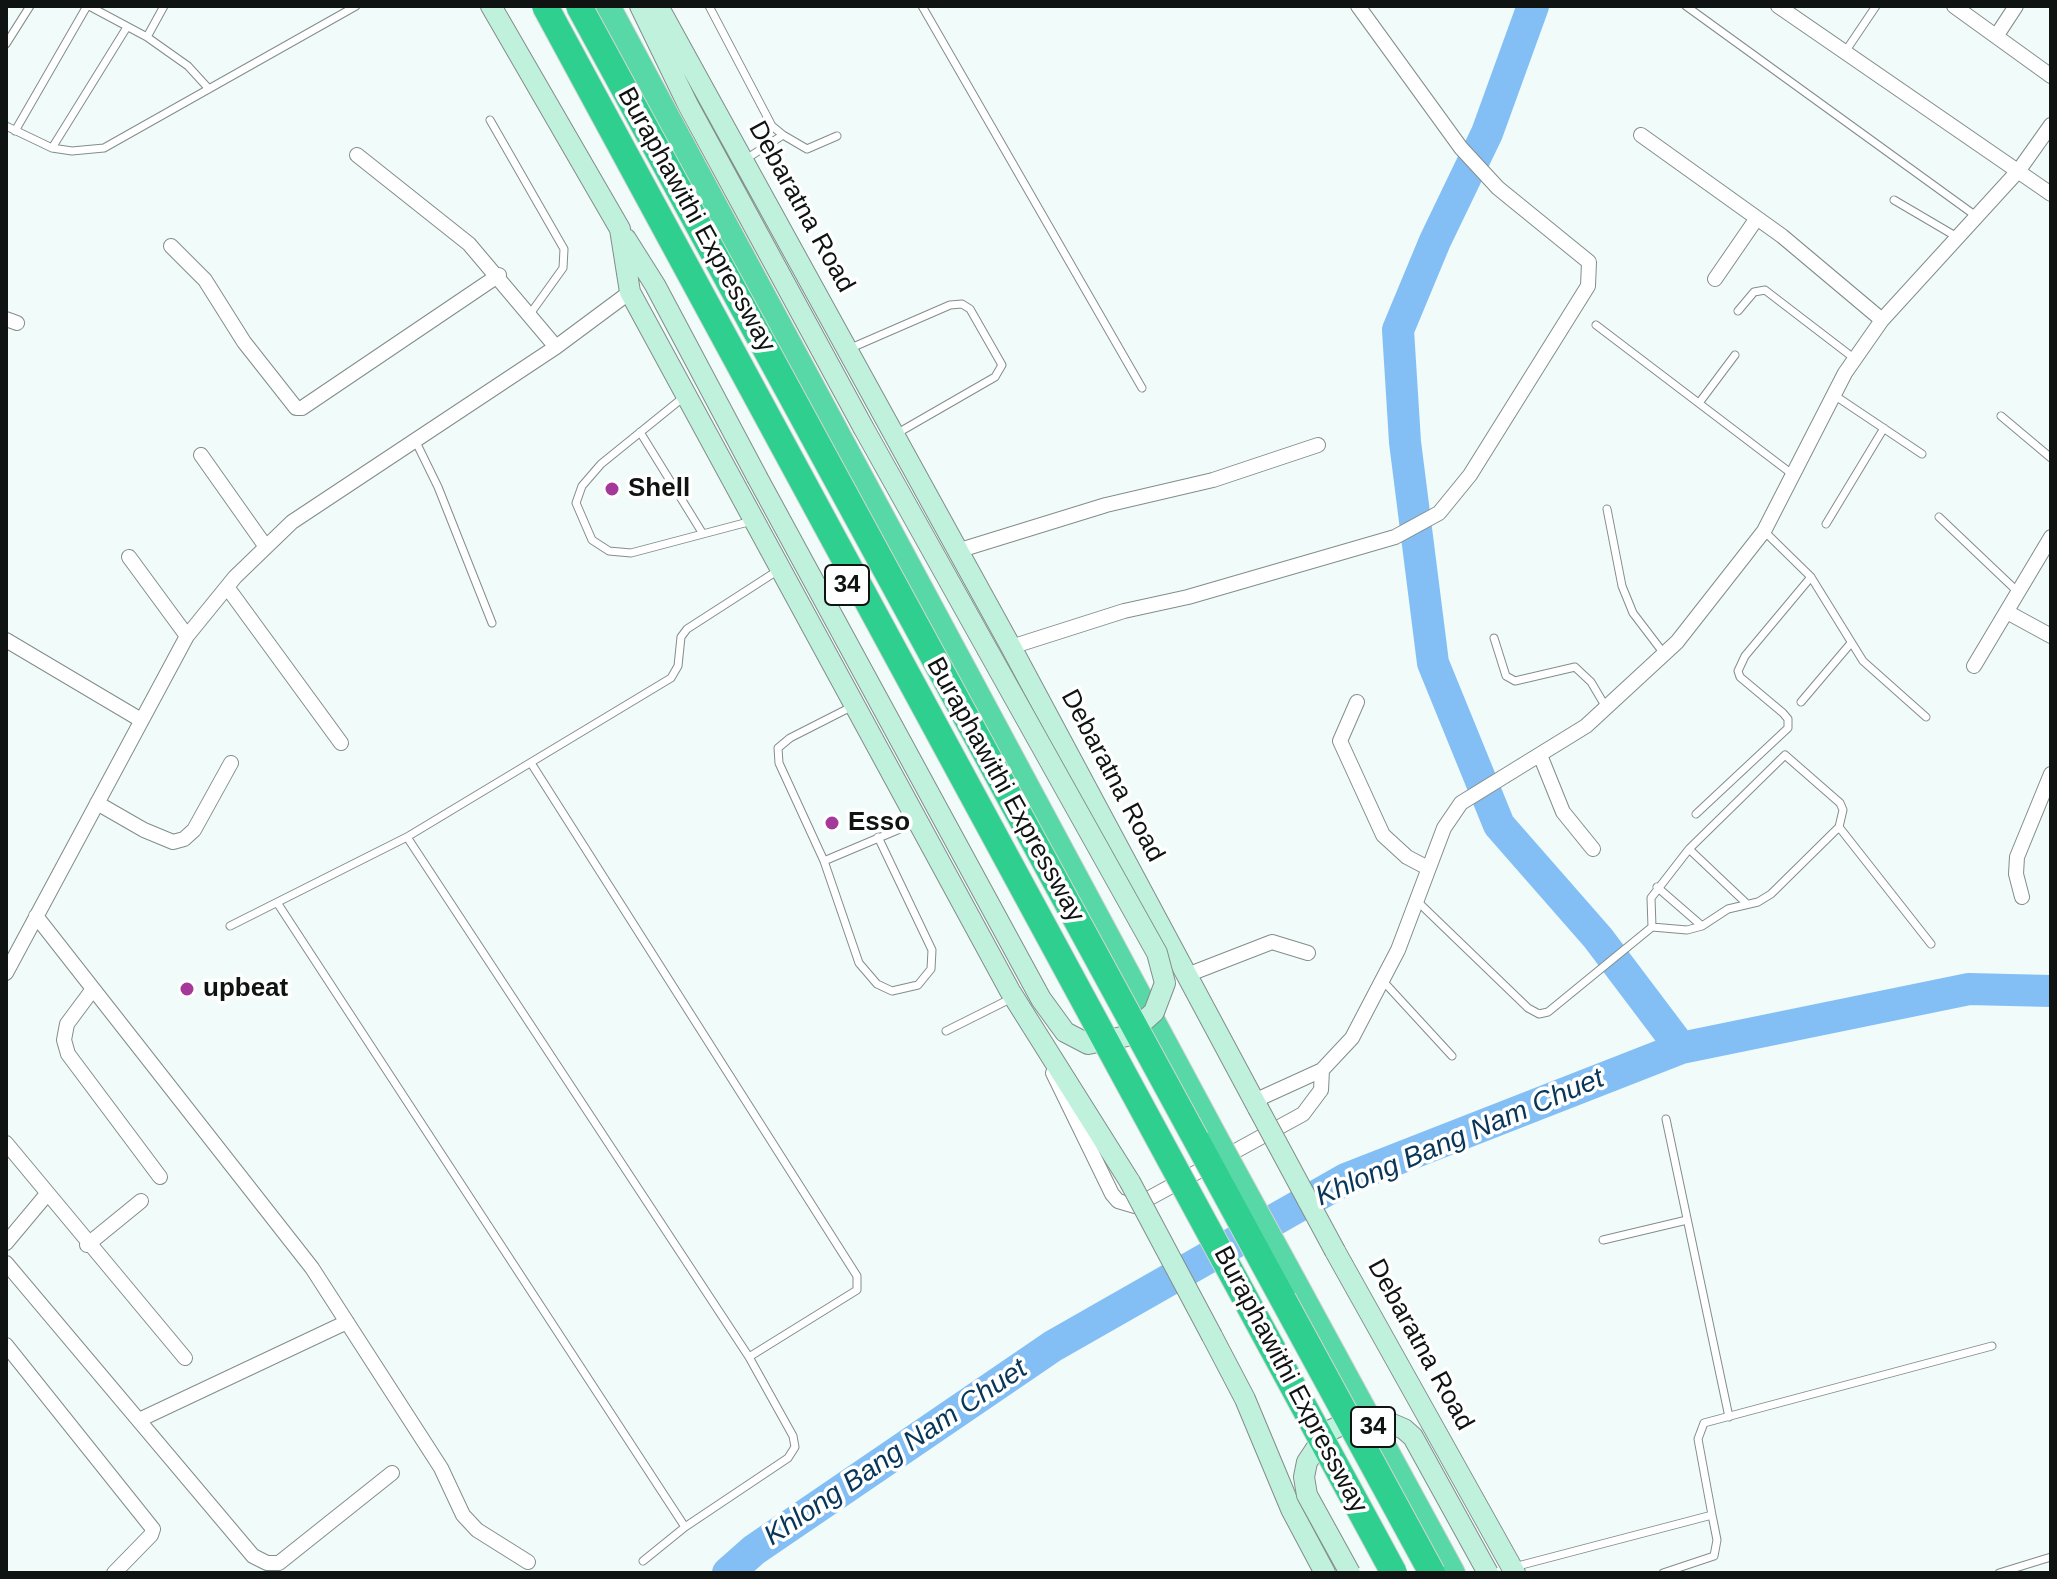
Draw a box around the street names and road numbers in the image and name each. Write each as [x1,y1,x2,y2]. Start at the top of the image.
street label: Buraphawithi Expressway [610,82,782,358]
street label: Debaratna Road [741,116,861,298]
road number: 34 [825,565,869,605]
street label: Buraphawithi Expressway [919,652,1091,928]
street label: Debaratna Road [1053,684,1171,868]
street label: Buraphawithi Expressway [1206,1241,1374,1519]
street label: Debaratna Road [1360,1254,1480,1436]
road number: 34 [1351,1407,1395,1447]

